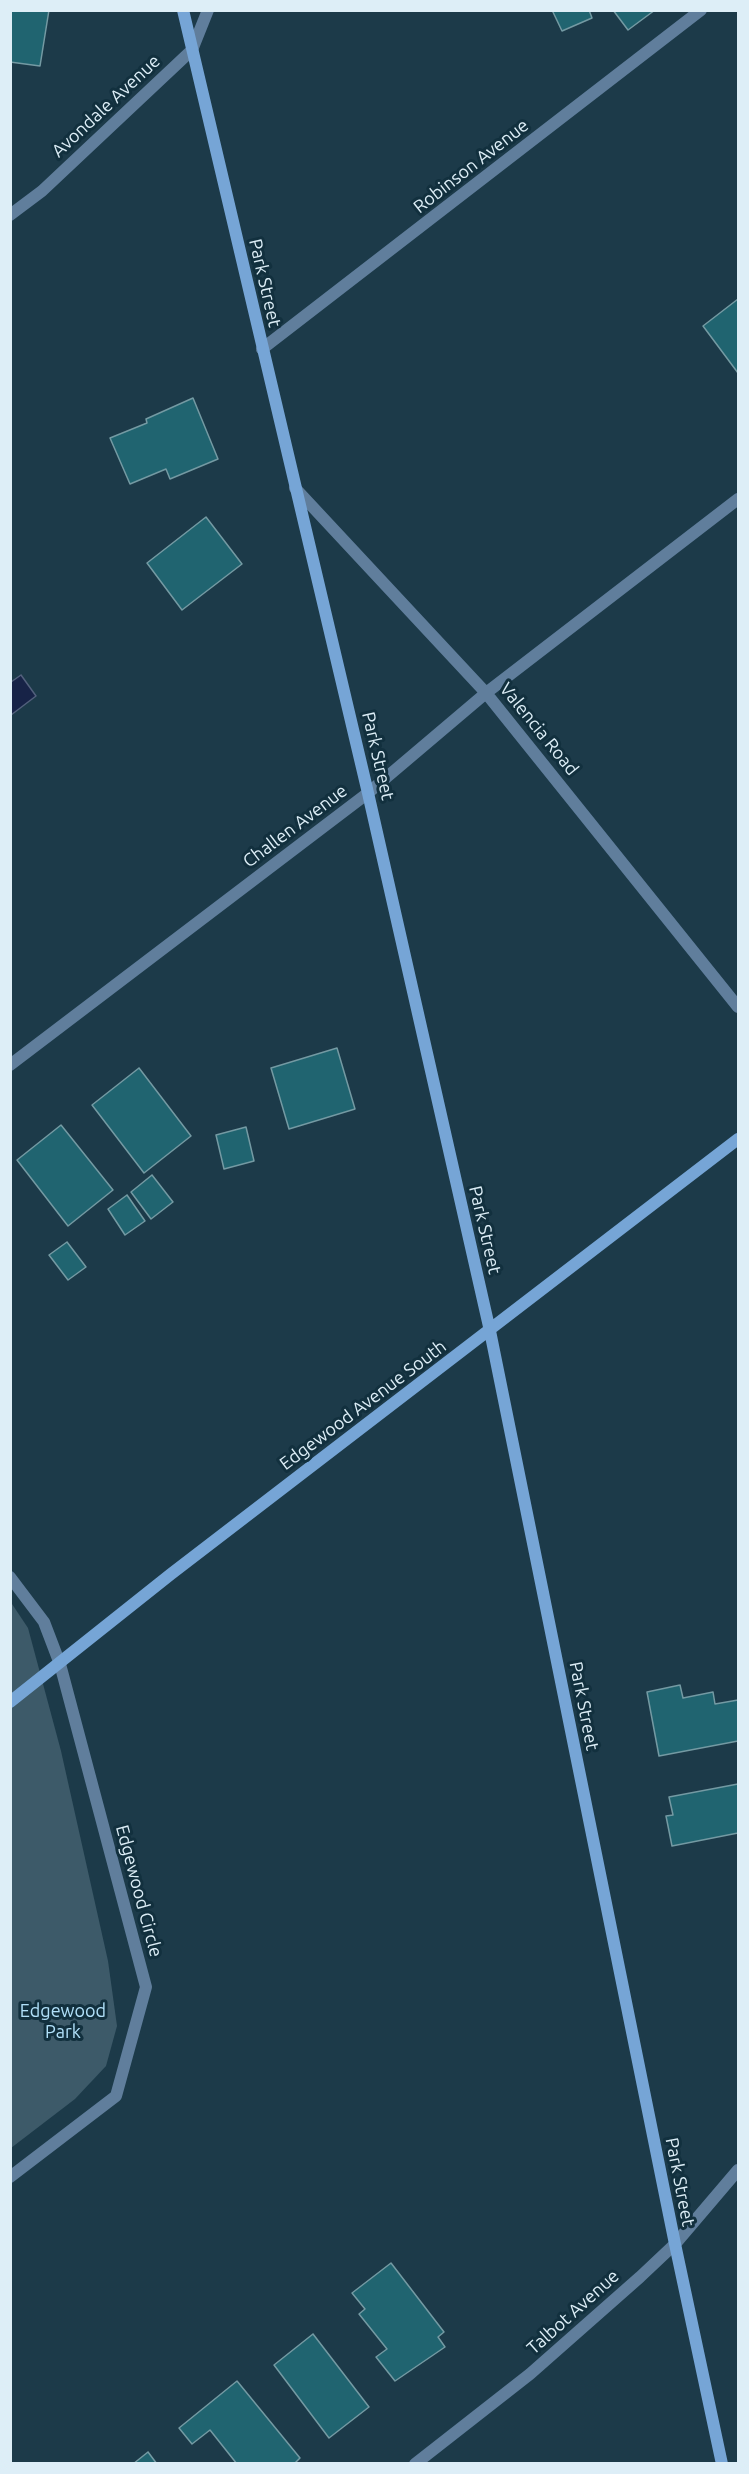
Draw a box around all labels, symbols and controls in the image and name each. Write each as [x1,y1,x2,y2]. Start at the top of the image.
street label: Avondale Avenue [47,50,165,162]
street label: Robinson Avenue [409,114,533,218]
street label: Park Street [244,237,286,329]
street label: Valencia Road [495,678,583,780]
street label: Park Street [357,710,399,802]
street label: Challen Avenue [239,780,351,872]
street label: Park Street [464,1184,506,1276]
street label: Edgewood Avenue South [276,1335,450,1475]
street label: Park Street [565,1660,603,1752]
street label: Edgewood Circle [111,1823,167,1959]
park label: Edgewood Park [20,2000,106,2042]
street label: Park Street [661,2136,699,2228]
street label: Talbot Avenue [523,2265,623,2359]

